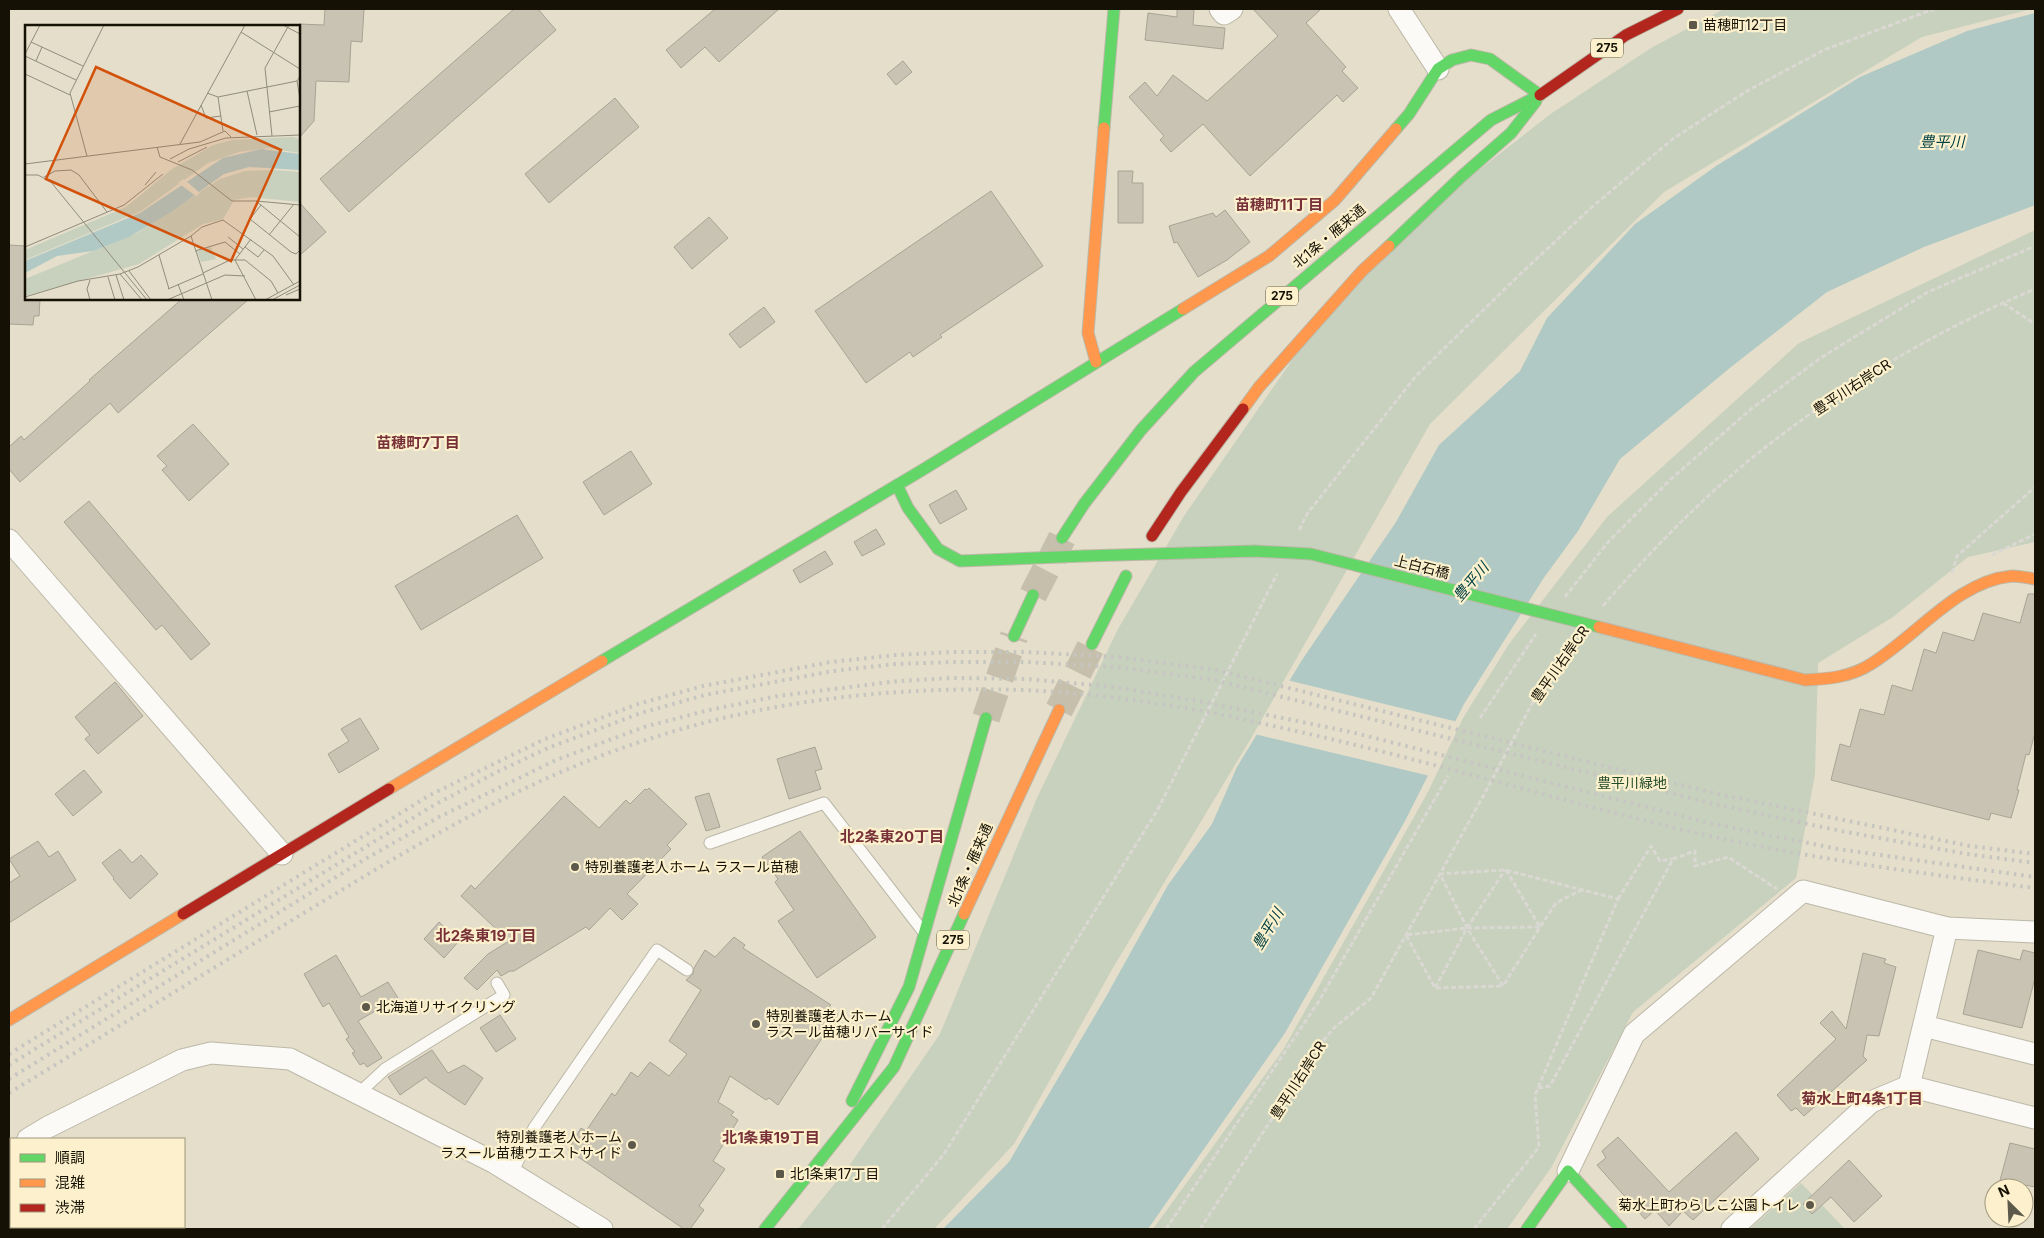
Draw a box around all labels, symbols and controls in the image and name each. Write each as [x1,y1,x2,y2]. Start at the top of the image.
place label: 苗穂町12丁目 [1703,16,1787,33]
marker: 苗穂町12丁目 [1687,19,1699,31]
inset map [25,25,300,300]
road number: 275 [1591,38,1623,58]
water label: 豊平川 [1919,132,1966,151]
district label: 苗穂町11丁目 [1235,195,1323,214]
street label: 北1条・雁来通 [1289,200,1369,271]
road number: 275 [1266,286,1298,306]
street label: 豊平川右岸CR [1810,355,1894,418]
district label: 苗穂町7丁目 [376,433,460,452]
street label: 上白石橋 [1393,551,1451,582]
water label: 豊平川 [1449,557,1494,605]
street label: 豊平川右岸CR [1527,622,1592,705]
park label: 豊平川緑地 [1597,774,1667,791]
street label: 北1条・雁来通 [944,820,996,909]
district label: 北2条東20丁目 [840,827,944,846]
place label: 特別養護老人ホーム ラスール苗穂 [585,858,798,875]
marker: 特別養護老人ホーム ラスール苗穂 [569,861,581,873]
water label: 豊平川 [1248,903,1288,953]
district label: 北2条東19丁目 [436,926,536,945]
road number: 275 [937,930,969,950]
place label: 北海道リサイクリング [376,998,516,1015]
marker: 北海道リサイクリング [360,1001,372,1013]
place label: 特別養護老人ホーム ラスール苗穂リバーサイド [766,1007,933,1040]
marker: 特別養護老人ホーム ラスール苗穂リバーサイド [750,1018,762,1030]
street label: 豊平川右岸CR [1266,1038,1329,1122]
district label: 菊水上町4条1丁目 [1801,1089,1923,1108]
place label: 特別養護老人ホーム ラスール苗穂ウエストサイド [440,1128,622,1161]
district label: 北1条東19丁目 [722,1128,820,1147]
legend [10,1138,185,1228]
marker: 特別養護老人ホーム ラスール苗穂ウエストサイド [626,1139,638,1151]
text: 順調 [55,1148,85,1167]
place label: 北1条東17丁目 [790,1165,879,1182]
marker: 北1条東17丁目 [774,1168,786,1180]
text: 混雑 [55,1173,85,1192]
north arrow [1984,1178,2034,1228]
text: N [1995,1181,2012,1201]
place label: 菊水上町わらしこ公園トイレ [1618,1196,1800,1213]
text: 渋滞 [55,1198,85,1217]
marker: 菊水上町わらしこ公園トイレ [1804,1199,1816,1211]

